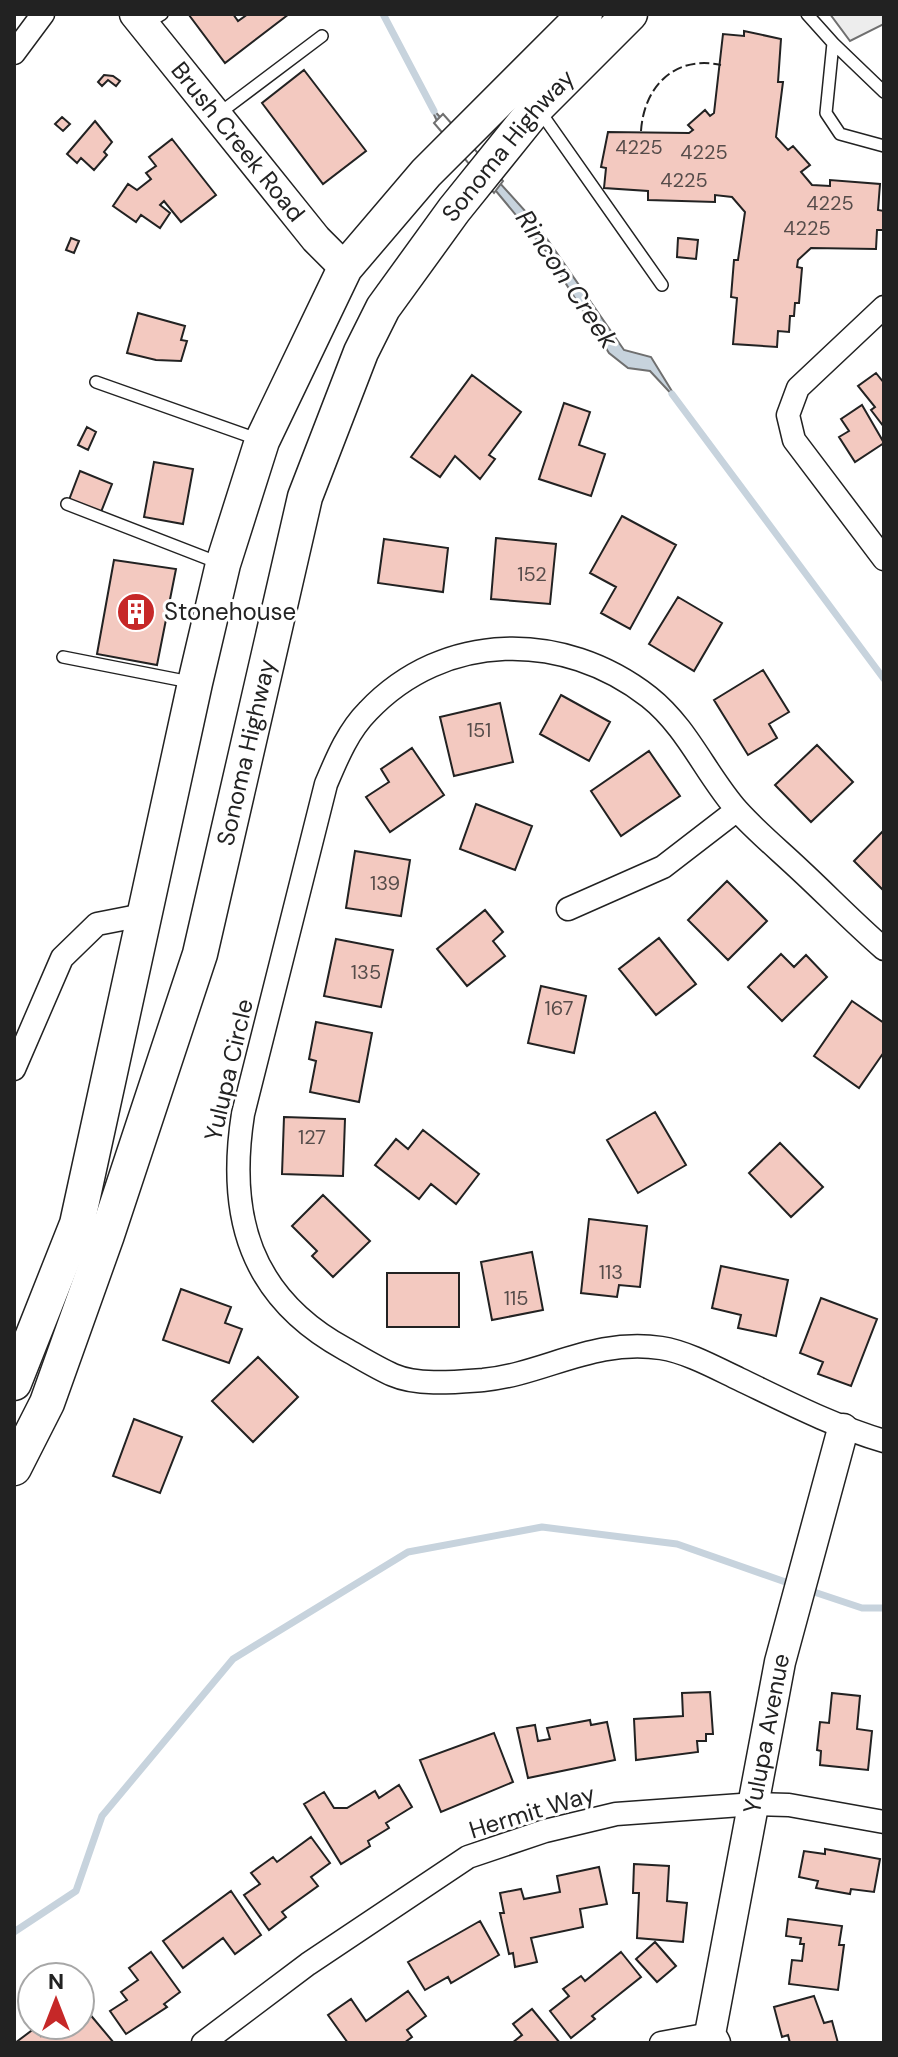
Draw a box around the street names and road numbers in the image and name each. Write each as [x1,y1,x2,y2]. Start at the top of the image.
street label: Brush Creek Road [164,55,312,228]
street label: Sonoma Highway [435,62,581,228]
street label: Sonoma Highway [209,656,282,849]
street label: Yulupa Circle [197,996,260,1144]
street label: Yulupa Avenue [736,1650,797,1816]
street label: Hermit Way [465,1778,598,1845]

